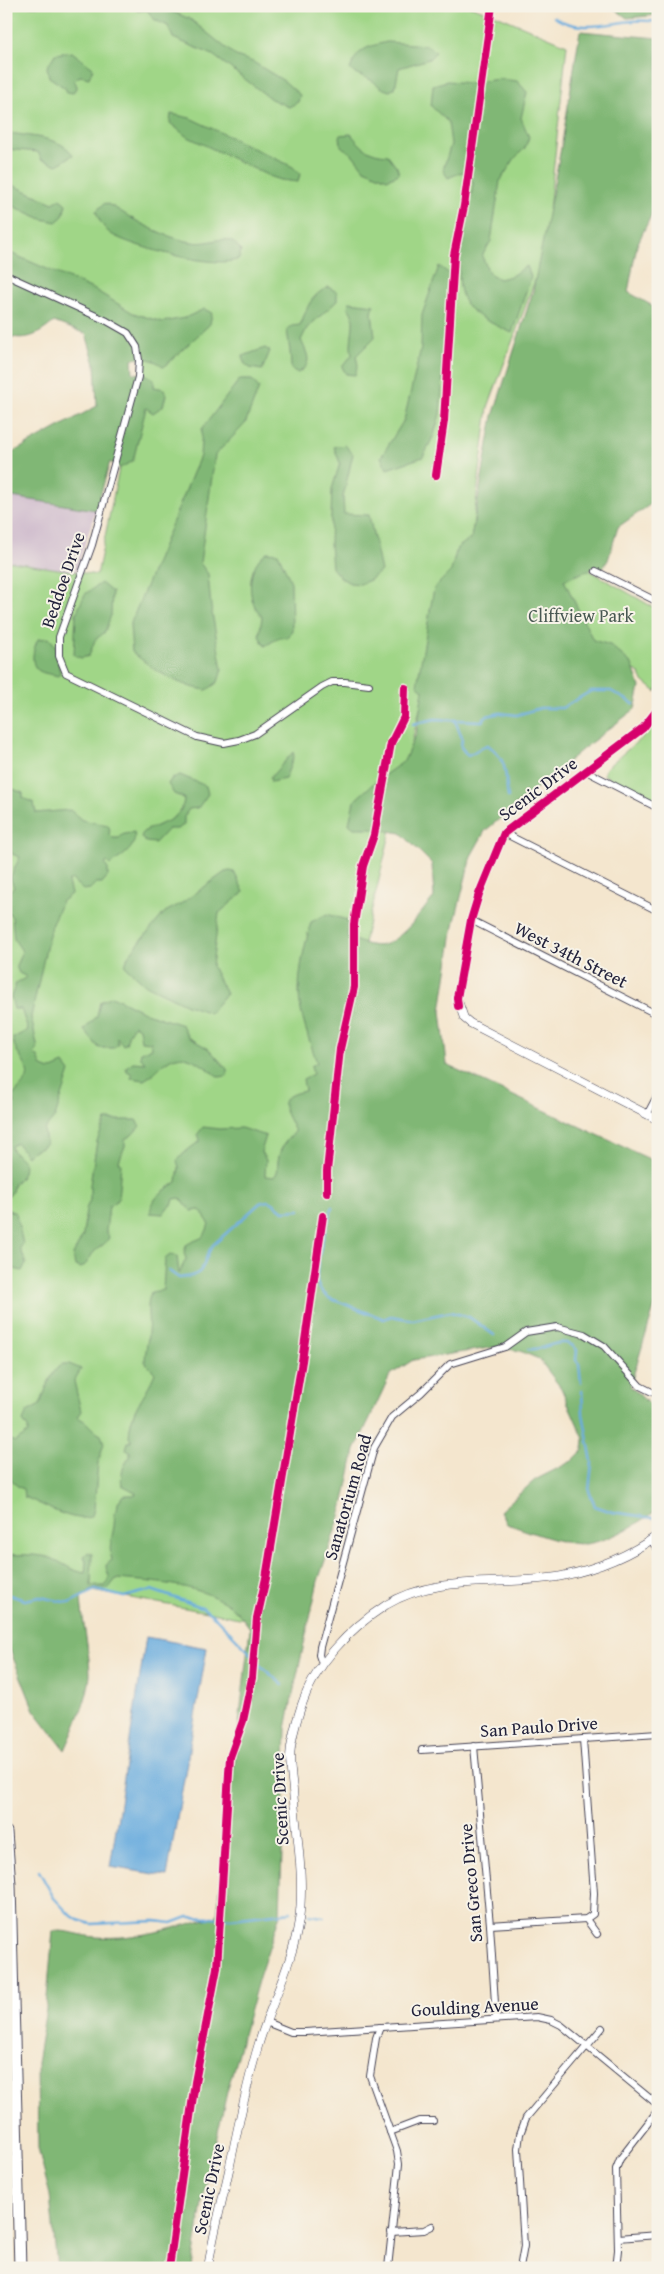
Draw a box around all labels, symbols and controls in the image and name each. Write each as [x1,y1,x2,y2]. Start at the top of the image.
street label: Beddoe Drive [34,528,92,631]
park label: Cliffview Park [528,602,635,629]
street label: Scenic Drive [493,750,583,827]
street label: West 34th Street [510,914,633,995]
street label: Sanatorium Road [317,1430,379,1563]
street label: San Paulo Drive [479,1709,599,1744]
street label: Scenic Drive [264,1752,295,1846]
street label: San Greco Drive [452,1823,489,1944]
street label: Goulding Avenue [411,1990,539,2023]
street label: Scenic Drive [186,2141,231,2237]

